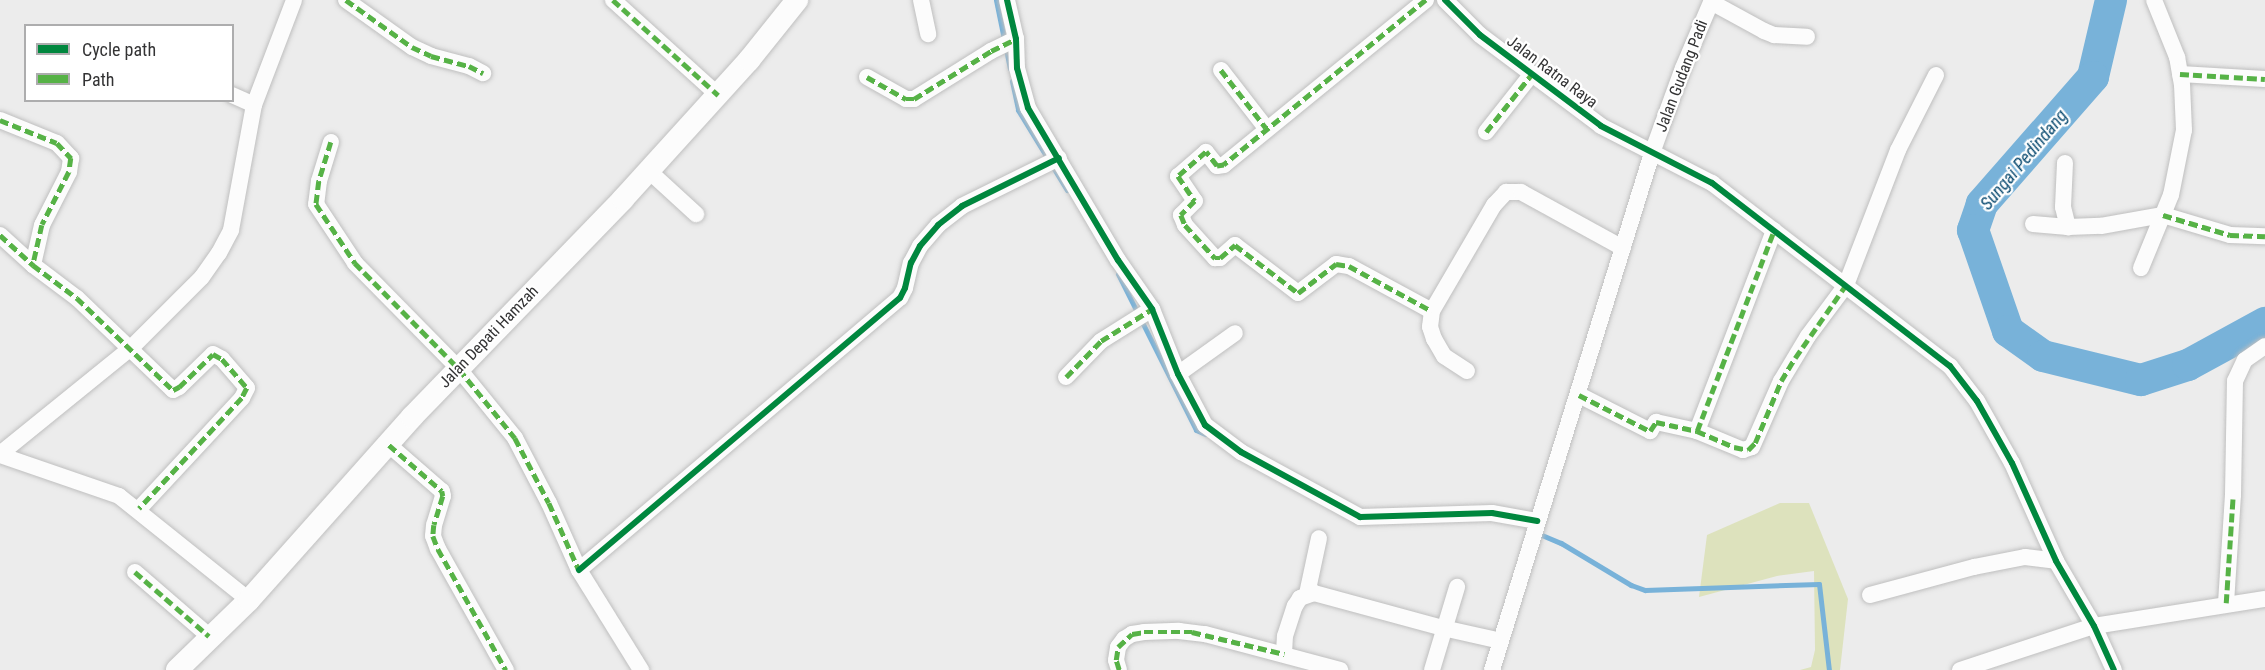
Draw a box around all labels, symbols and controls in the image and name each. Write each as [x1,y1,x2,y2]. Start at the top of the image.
street label: Jalan Gudang Padi [1652,17,1712,135]
legend [24,24,234,102]
street label: Jalan Ratna Raya [1503,32,1601,112]
text: Cycle path [82,39,156,60]
text: Path [82,69,115,90]
water label: Sungai Pedindang [1976,106,2072,214]
street label: Jalan Depati Hamzah [435,282,543,392]

